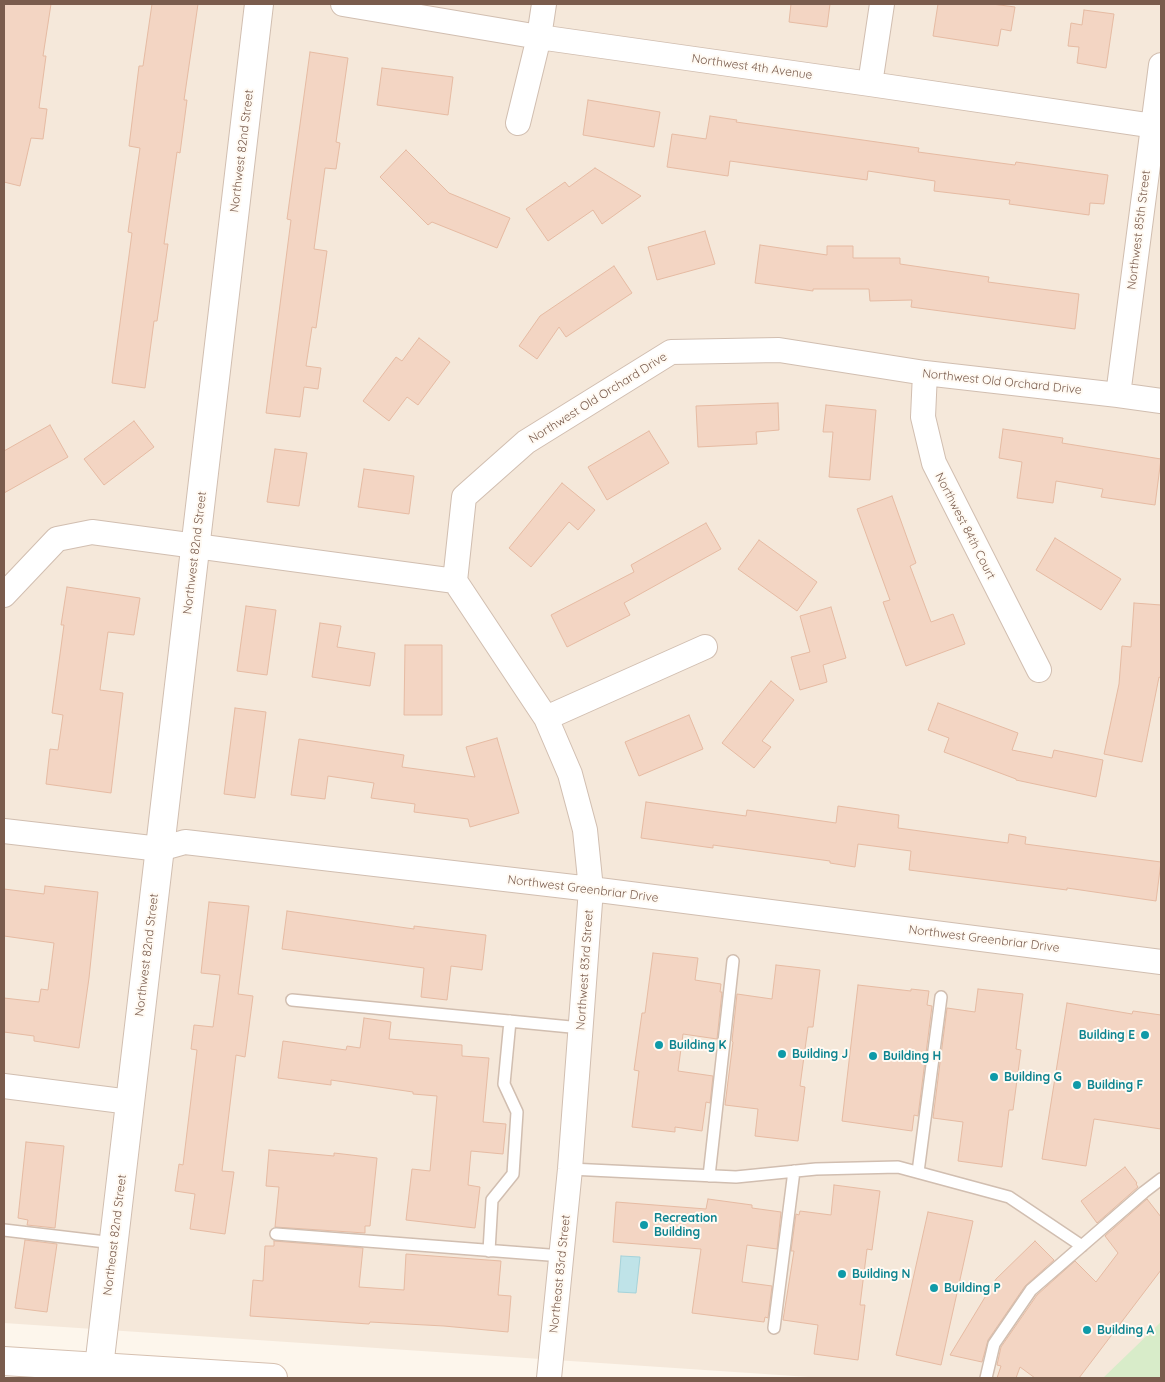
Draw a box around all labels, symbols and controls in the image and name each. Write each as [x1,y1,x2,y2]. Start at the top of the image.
street label: Northwest 4th Avenue [691,51,813,83]
street label: Northwest 82nd Street [227,89,257,213]
street label: Northwest 85th Street [1125,169,1153,291]
street label: Northwest Old Orchard Drive [526,349,670,447]
street label: Northwest Old Orchard Drive [922,366,1082,398]
street label: Northwest 84th Court [932,470,998,582]
street label: Northwest 82nd Street [180,491,210,615]
street label: Northwest Greenbriar Drive [507,873,659,905]
street label: Northwest 82nd Street [132,893,162,1017]
street label: Northwest 83rd Street [574,909,596,1031]
street label: Northwest Greenbriar Drive [908,923,1060,955]
place label: Building E [1079,1028,1135,1042]
marker: Building E [1139,1029,1151,1041]
place label: Building K [669,1038,726,1052]
marker: Building K [653,1039,665,1051]
place label: Building J [792,1047,848,1061]
marker: Building J [776,1048,788,1060]
place label: Building H [883,1049,941,1063]
marker: Building H [867,1050,879,1062]
place label: Building G [1004,1070,1062,1084]
marker: Building G [988,1071,1000,1083]
place label: Building F [1087,1078,1143,1092]
marker: Building F [1071,1079,1083,1091]
street label: Northeast 82nd Street [100,1174,130,1296]
place label: Recreation Building [654,1211,717,1239]
street label: Northeast 83rd Street [547,1214,573,1334]
marker: Recreation Building [638,1219,650,1231]
place label: Building N [852,1267,910,1281]
marker: Building N [836,1268,848,1280]
place label: Building P [944,1281,1001,1295]
marker: Building P [928,1282,940,1294]
place label: Building A [1097,1323,1154,1337]
marker: Building A [1081,1324,1093,1336]

